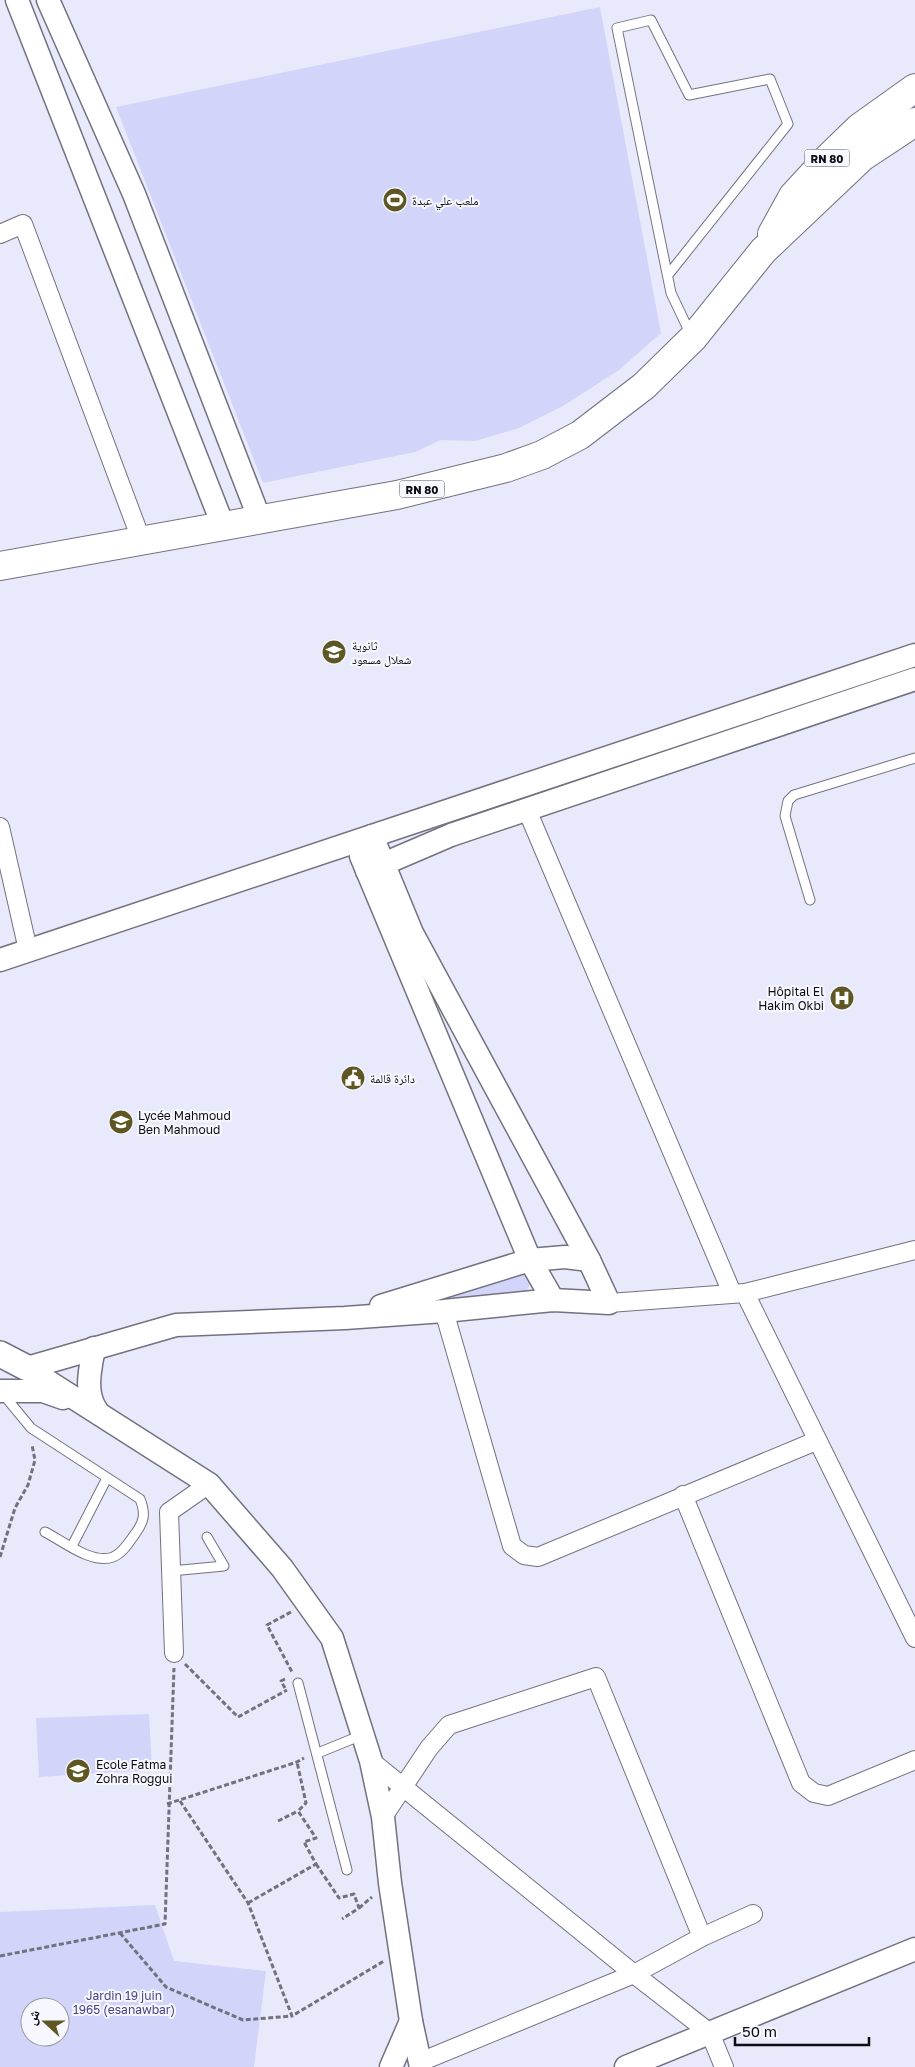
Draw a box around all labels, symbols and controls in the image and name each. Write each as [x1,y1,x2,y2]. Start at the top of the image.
road number: RN 80 [804,150,850,167]
sports icon: ملعب علي عبدة [382,187,408,213]
place label: ملعب علي عبدة [412,193,479,211]
road number: RN 80 [400,480,444,498]
place label: ثانوية شعلال مسعود [352,638,411,667]
school or university icon: ثانوية شعلال مسعود [321,639,347,665]
place label: Hôpital El Hakim Okbi [758,984,824,1013]
hospital icon: Hôpital El Hakim Okbi [829,985,855,1011]
public building icon: دائرة قالمة [340,1065,366,1091]
place label: دائرة قالمة [370,1071,415,1086]
place label: Lycée Mahmoud Ben Mahmoud [138,1108,231,1137]
school or university icon: Lycée Mahmoud Ben Mahmoud [108,1109,134,1135]
place label: Ecole Fatma Zohra Roggui [96,1757,172,1786]
school or university icon: Ecole Fatma Zohra Roggui [65,1758,91,1784]
park label: Jardin 19 juin 1965 (esanawbar) [73,1988,175,2017]
north arrow [20,1997,70,2047]
text: ش [22,2007,44,2028]
scale bar [735,2014,869,2046]
text: 50 m [742,2022,777,2040]

